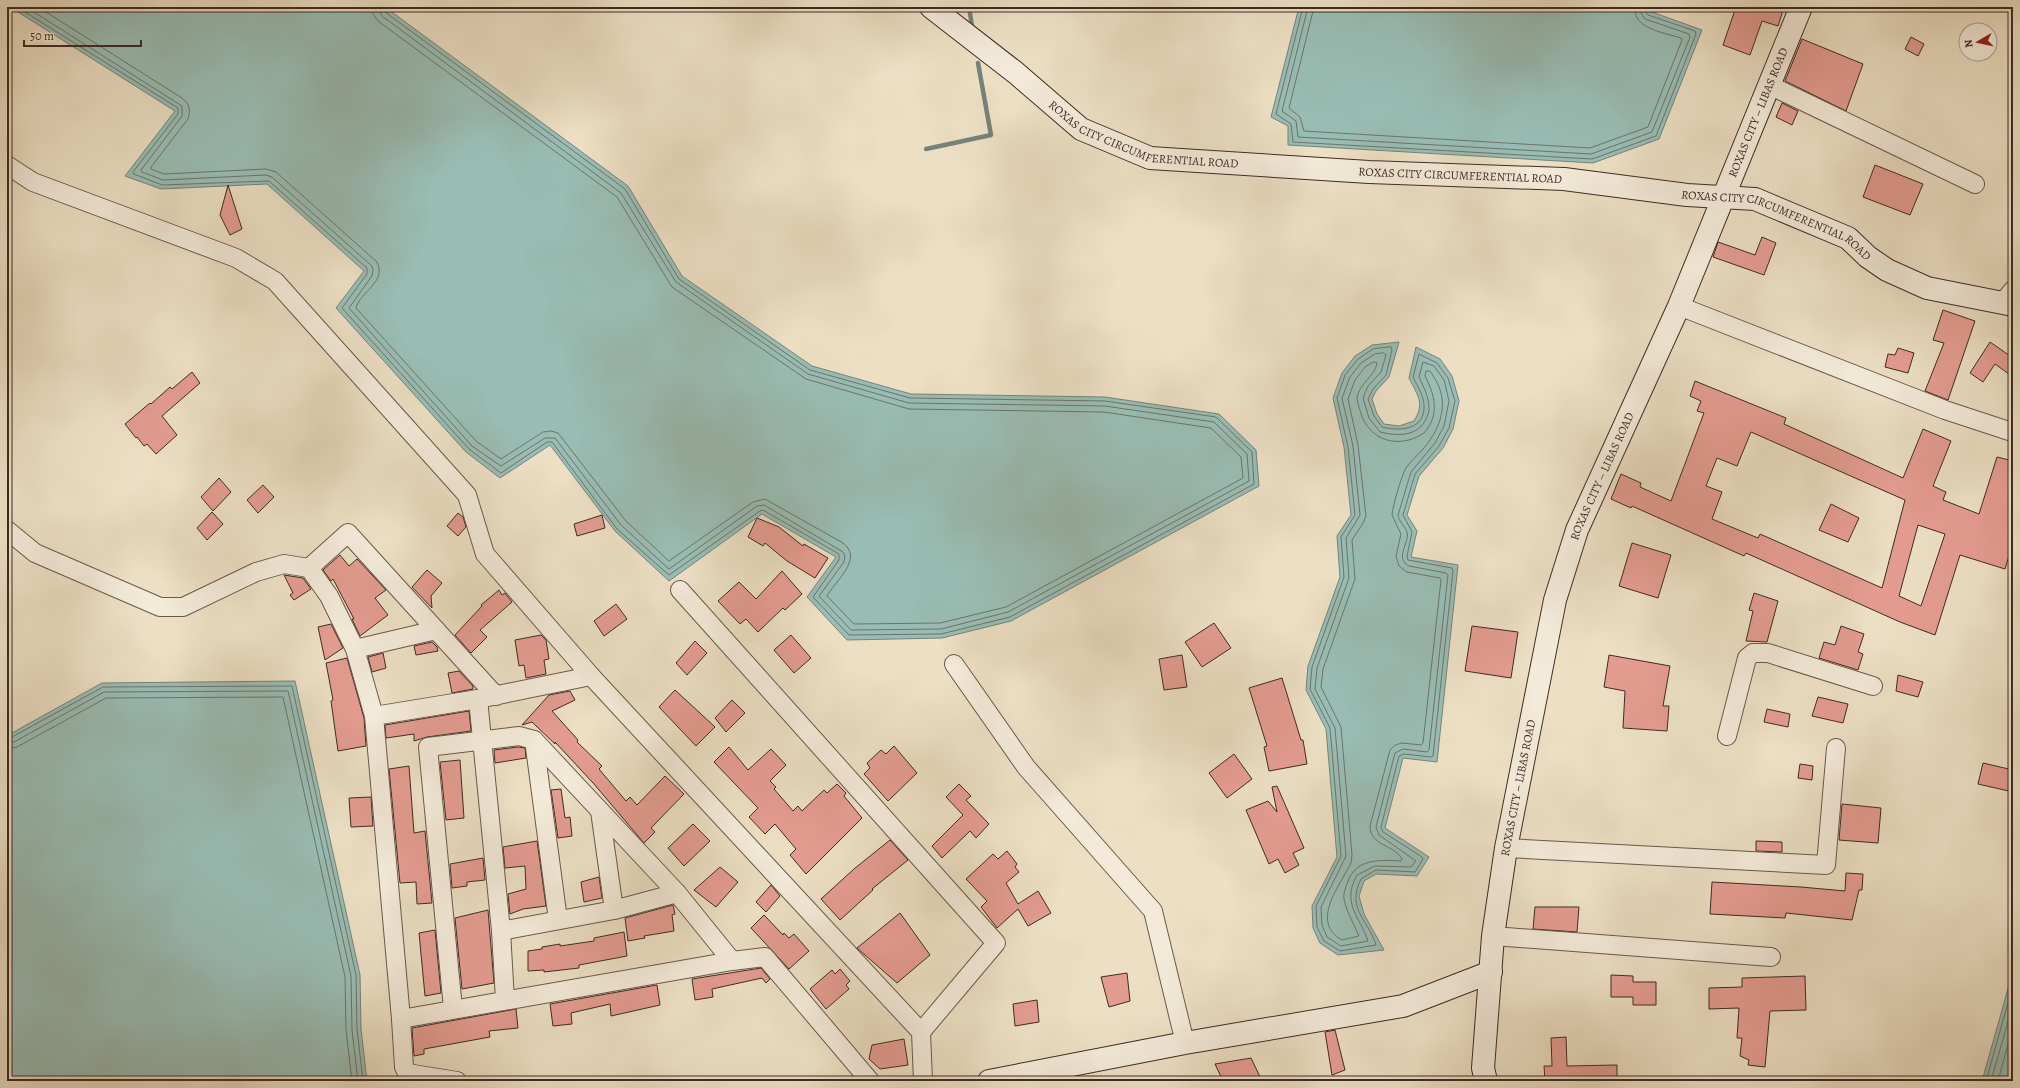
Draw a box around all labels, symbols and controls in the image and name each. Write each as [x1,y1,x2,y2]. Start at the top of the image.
scale bar [24,22,141,48]
north arrow [1958,22,1998,62]
text: 50 m [30,28,54,44]
text: N [1961,38,1977,49]
street label: ROXAS CITY – LIBAS ROAD [1724,45,1792,180]
street label: ROXAS CITY CIRCUMFERENTIAL ROAD [1045,97,1239,172]
street label: ROXAS CITY CIRCUMFERENTIAL ROAD [1358,163,1562,187]
street label: ROXAS CITY CIRCUMFERENTIAL ROAD [1680,186,1875,264]
street label: ROXAS CITY – LIBAS ROAD [1566,410,1638,542]
street label: ROXAS CITY – LIBAS ROAD [1497,718,1539,857]

